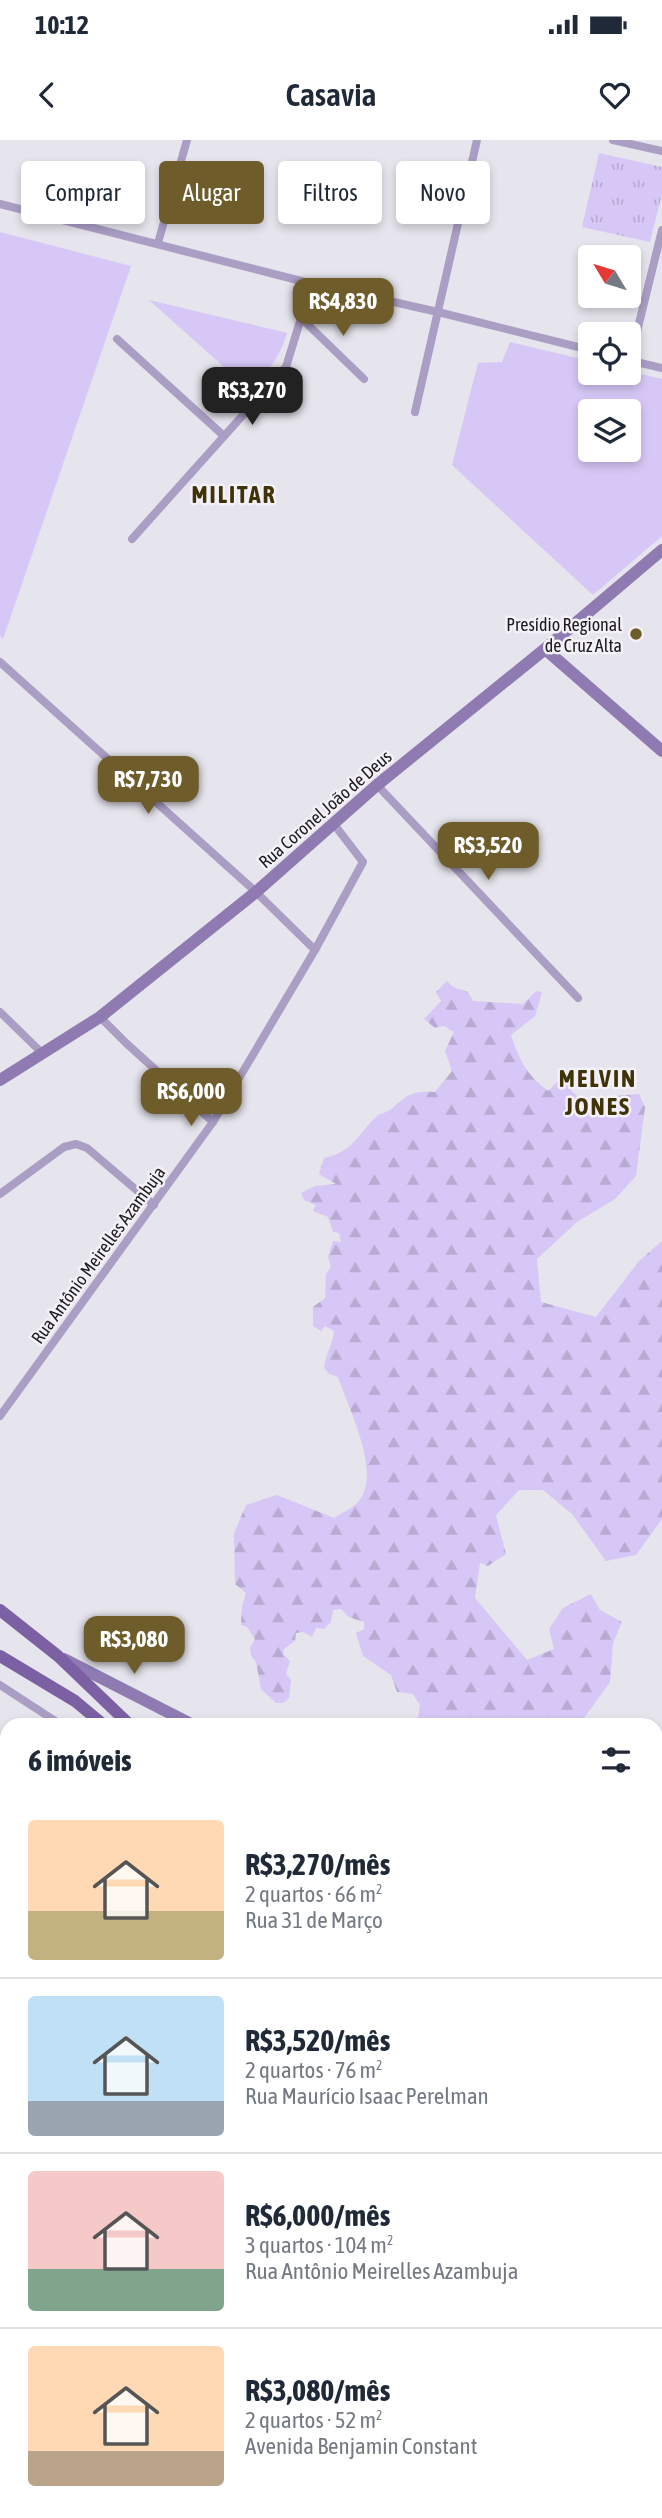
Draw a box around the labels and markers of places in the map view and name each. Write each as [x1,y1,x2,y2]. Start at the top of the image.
pin: R$4,830 [278,278,408,338]
pin: R$3,270 [187,368,317,427]
place label: Presídio Regional de Cruz Alta [506,614,622,656]
marker: Presídio Regional de Cruz Alta [628,626,644,642]
pin: R$7,730 [83,756,213,816]
pin: R$3,520 [423,822,553,882]
pin: R$6,000 [126,1068,256,1128]
pin: R$3,080 [69,1616,199,1676]

